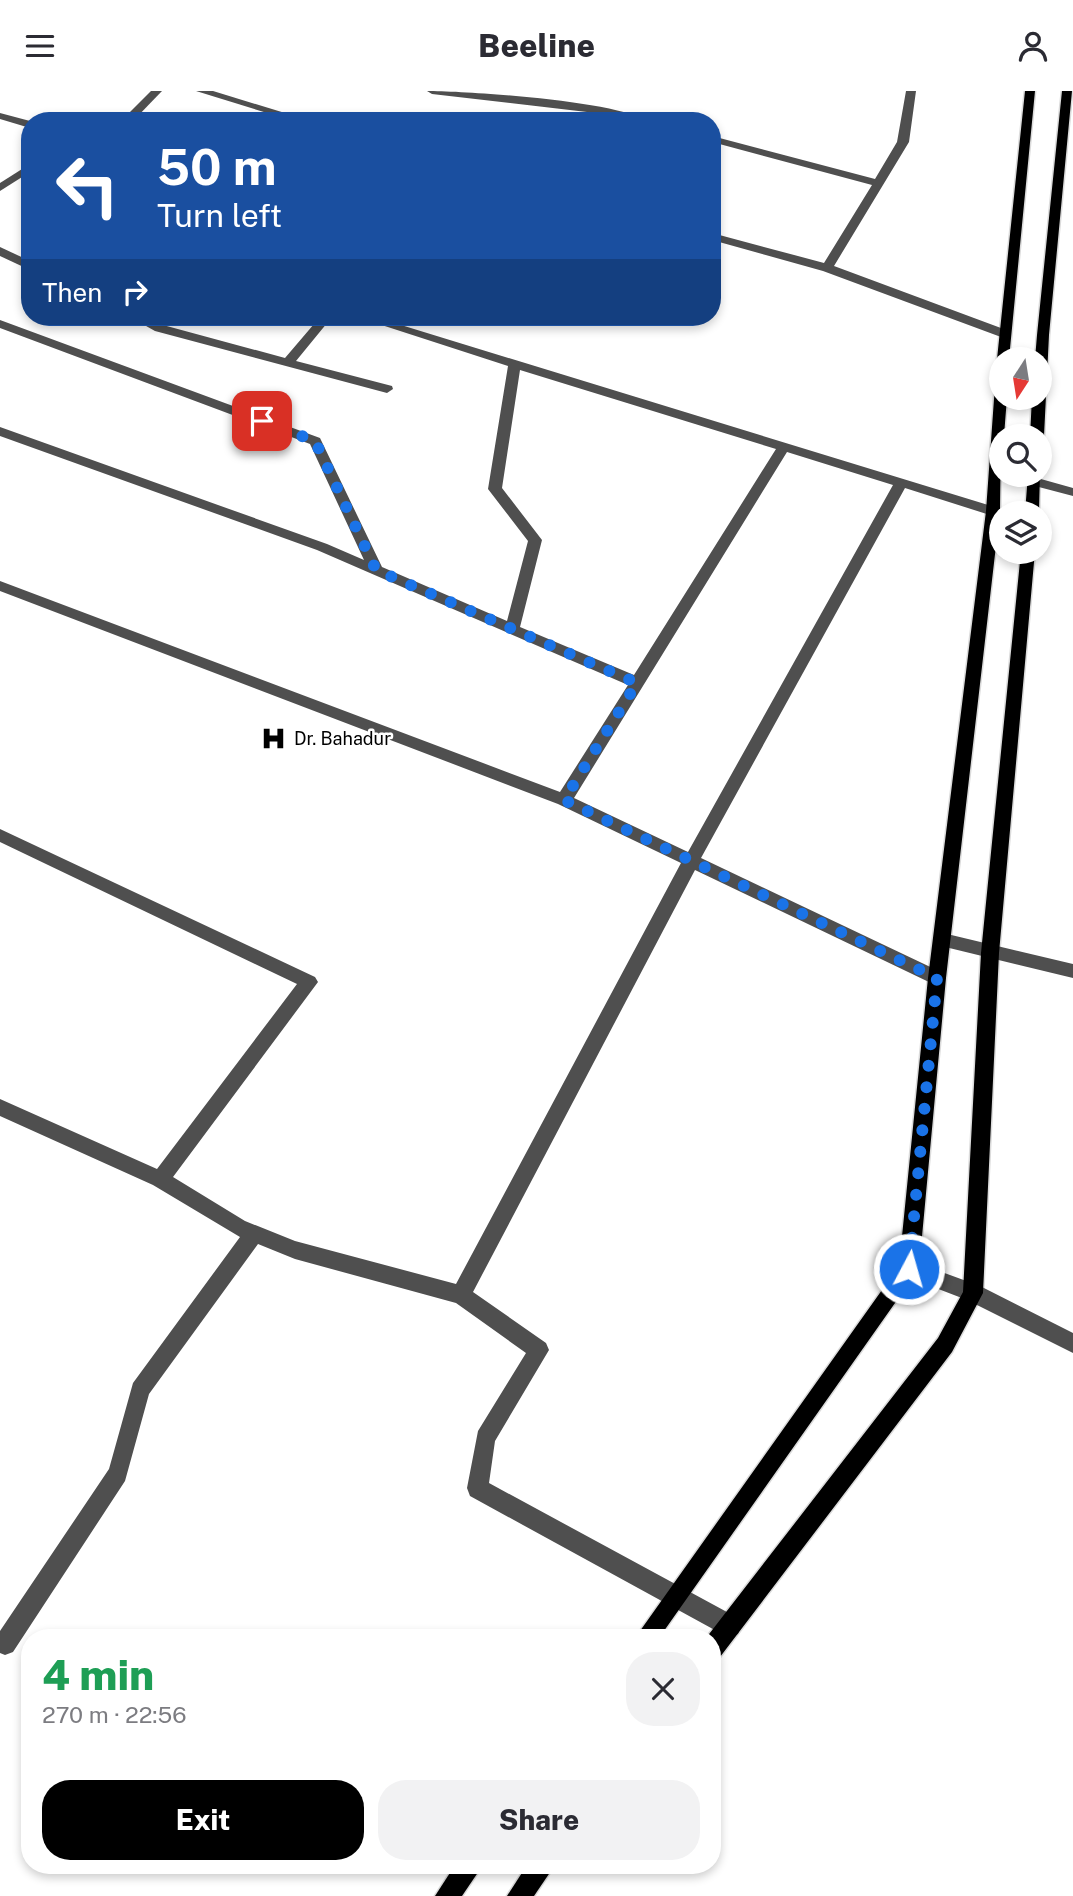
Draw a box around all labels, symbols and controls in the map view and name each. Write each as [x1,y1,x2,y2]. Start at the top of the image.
icon: menu [21,27,59,65]
text: Beeline [478,27,595,64]
icon: person [1014,27,1052,65]
text: 50 m [157,138,277,196]
icon: left [42,140,133,231]
text: Turn left [157,197,282,234]
icon: right [116,273,154,311]
text: Then [42,277,102,308]
north arrow [989,347,1052,409]
map controls [989,347,1052,564]
pin [232,391,292,451]
icon: arrive [243,402,281,440]
button: search [989,424,1052,487]
button: layers [989,501,1052,564]
hospital icon: Dr. Bahadur [260,724,288,752]
place label: Dr. Bahadur [294,728,391,749]
position arrow [872,1232,946,1306]
text: 4 min [42,1650,154,1699]
button: close [626,1652,700,1726]
text: 270 m · 22:56 [42,1701,187,1728]
button: Exit [42,1780,364,1860]
button: Share [378,1780,700,1860]

